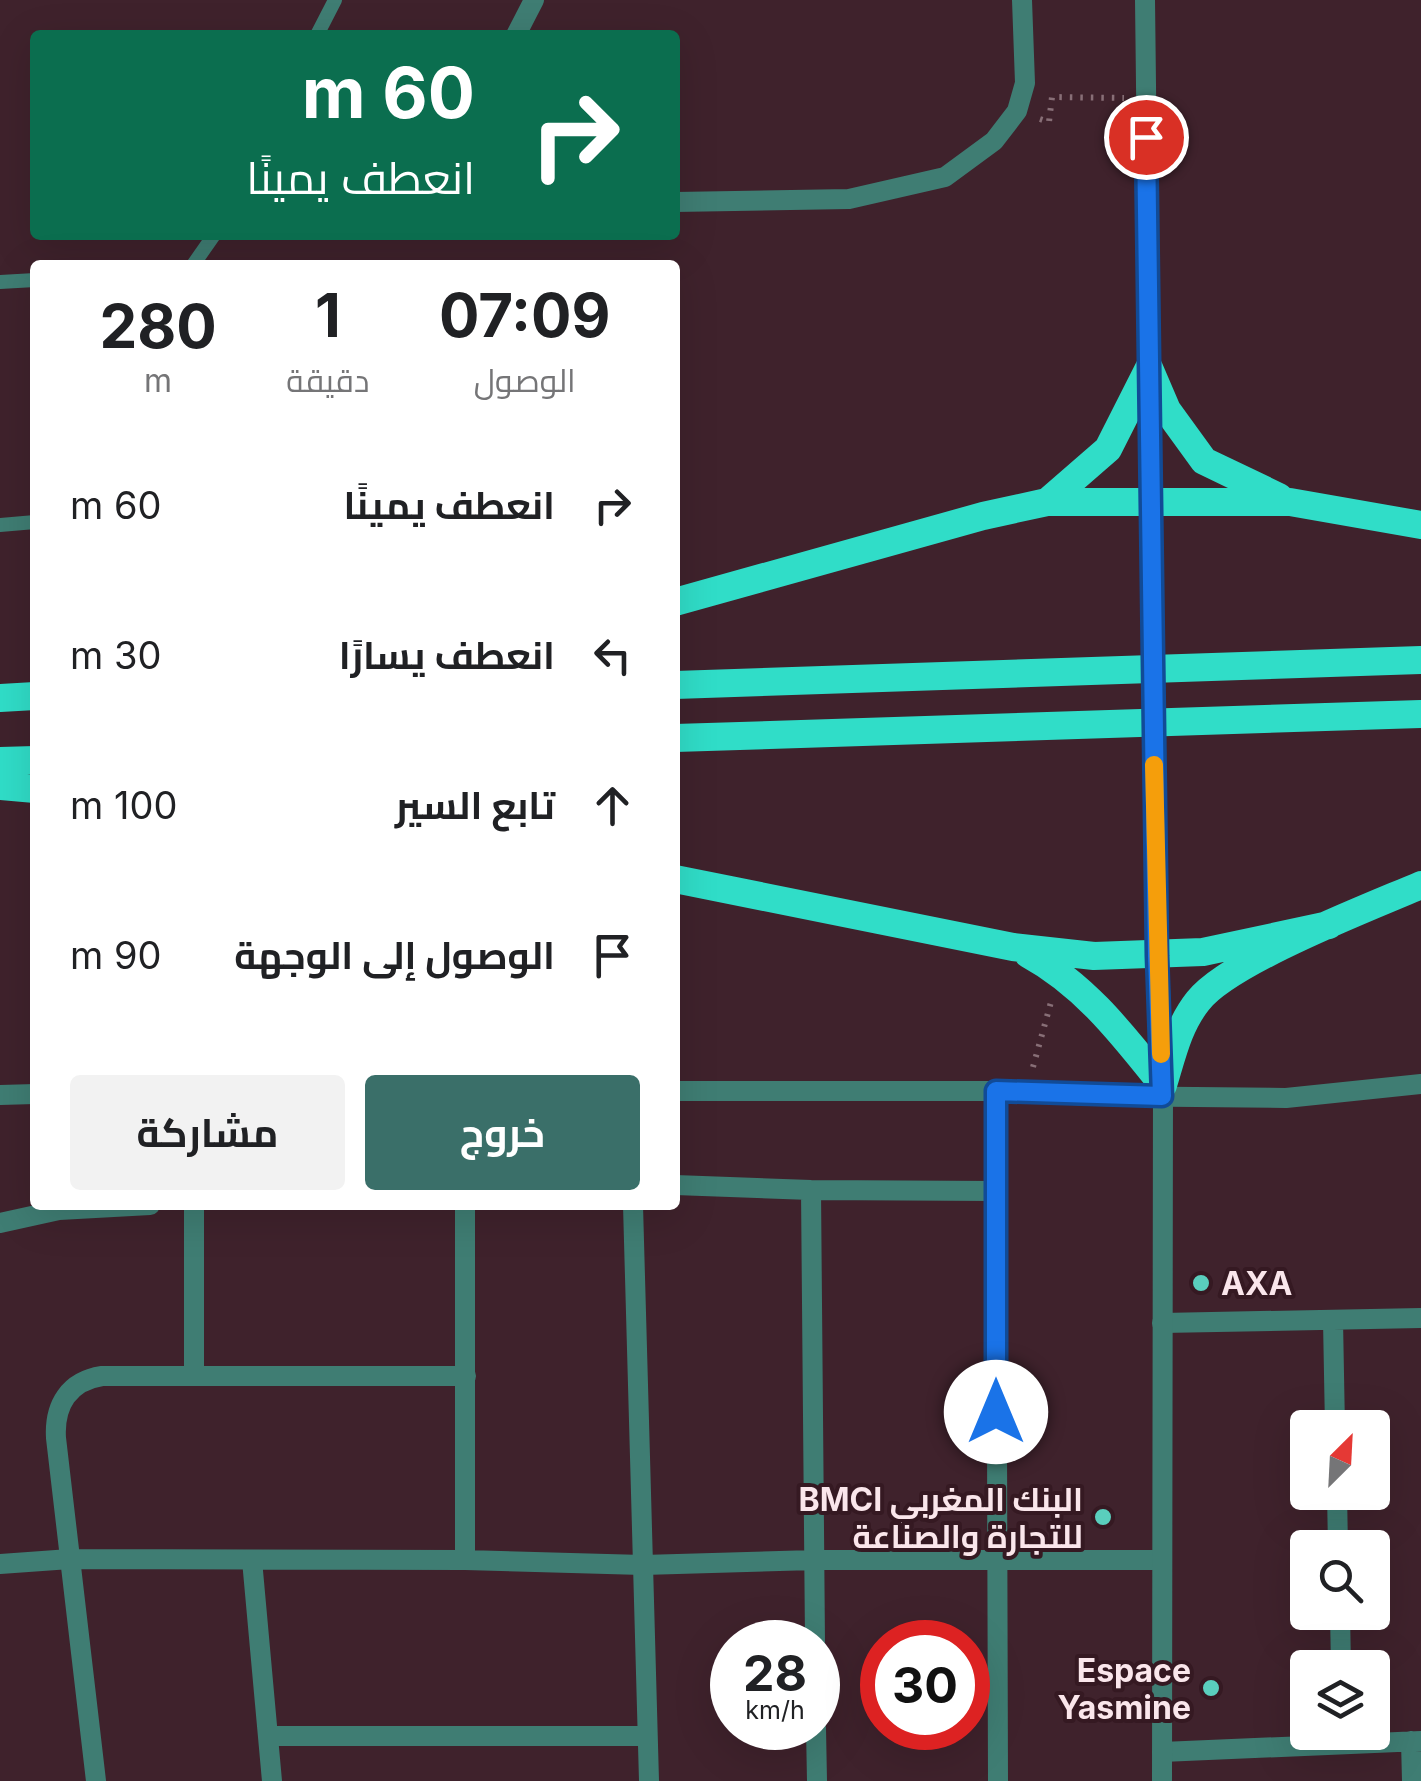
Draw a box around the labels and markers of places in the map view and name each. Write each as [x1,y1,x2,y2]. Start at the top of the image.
pin [1104,95,1189,180]
place label: AXA [1221,1264,1293,1303]
marker: AXA [1190,1272,1212,1294]
place label: BMCI البنك المغربي للتجارة والصناعة [799,1480,1083,1556]
marker: BMCI البنك المغربي للتجارة والصناعة [1092,1506,1114,1528]
place label: Espace Yasmine [1058,1651,1191,1727]
marker: Espace Yasmine [1200,1677,1222,1699]

